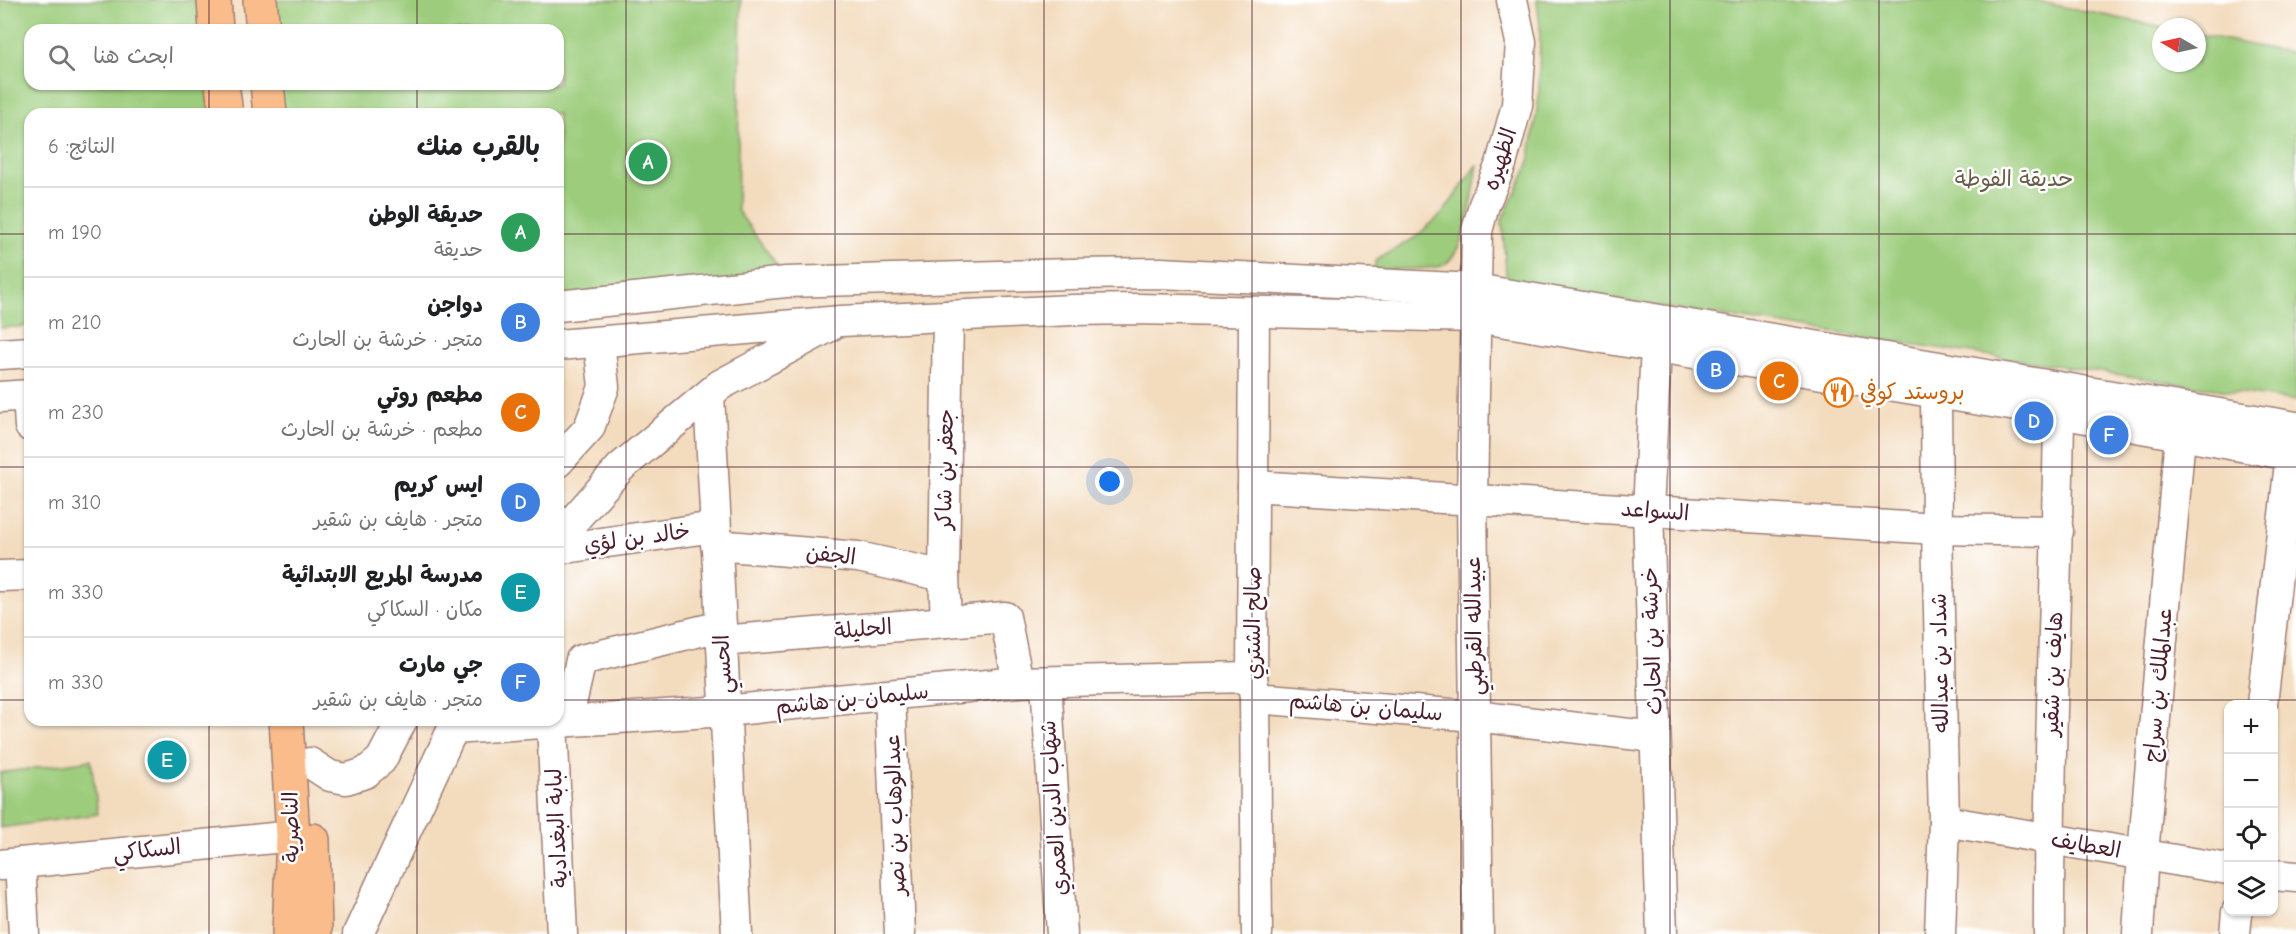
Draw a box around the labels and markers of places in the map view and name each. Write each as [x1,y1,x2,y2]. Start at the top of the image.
pin: A [628,140,668,184]
pin: B [1696,348,1736,392]
pin: C [1760,358,1798,404]
restaurant icon: بروستد كوفي [1823,376,1855,408]
place label: بروستد كوفي [1860,378,1965,408]
pin: D [2014,398,2054,444]
pin: F [2090,412,2128,458]
pin: E [148,738,186,783]

